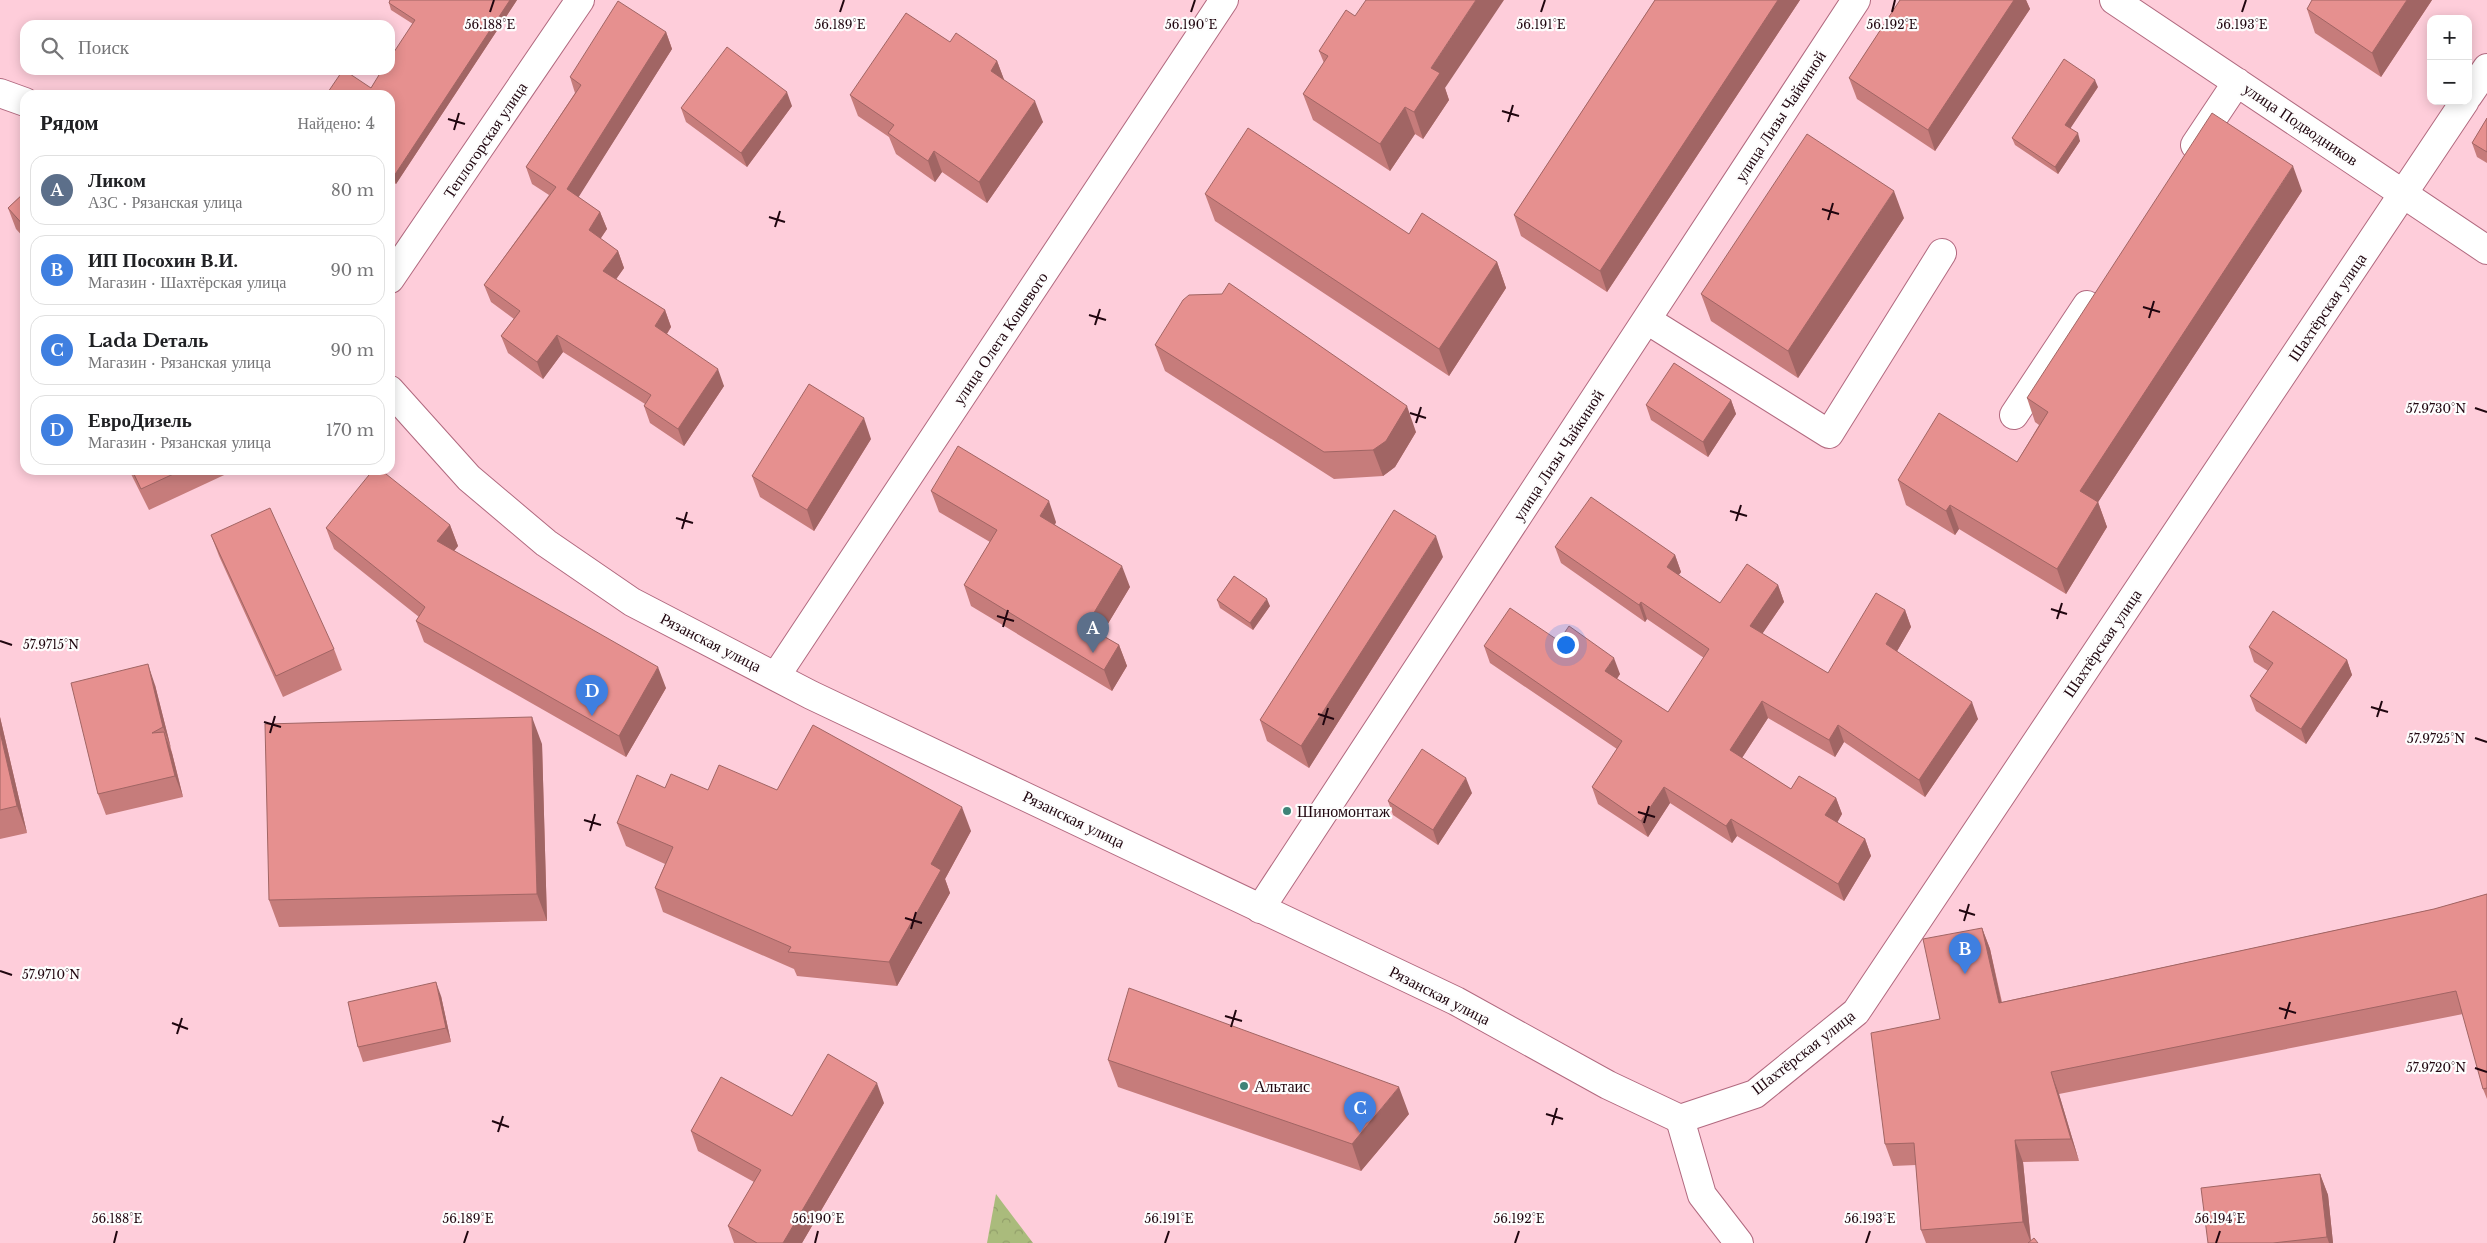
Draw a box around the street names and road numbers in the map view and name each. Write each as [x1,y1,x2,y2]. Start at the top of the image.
street label: улица Лизы Чайкиной [1730,46,1830,185]
street label: Теплогорская улица [439,78,531,202]
street label: улица Подводников [2240,78,2363,170]
street label: Шахтёрская улица [2283,249,2371,365]
street label: улица Олега Кошевого [948,268,1052,408]
street label: улица Лизы Чайкиной [1508,385,1608,524]
street label: Шахтёрская улица [2058,585,2146,701]
street label: Рязанская улица [657,608,765,676]
street label: Рязанская улица [1020,786,1128,852]
street label: Рязанская улица [1386,961,1494,1029]
street label: Шахтёрская улица [1747,1005,1859,1099]

